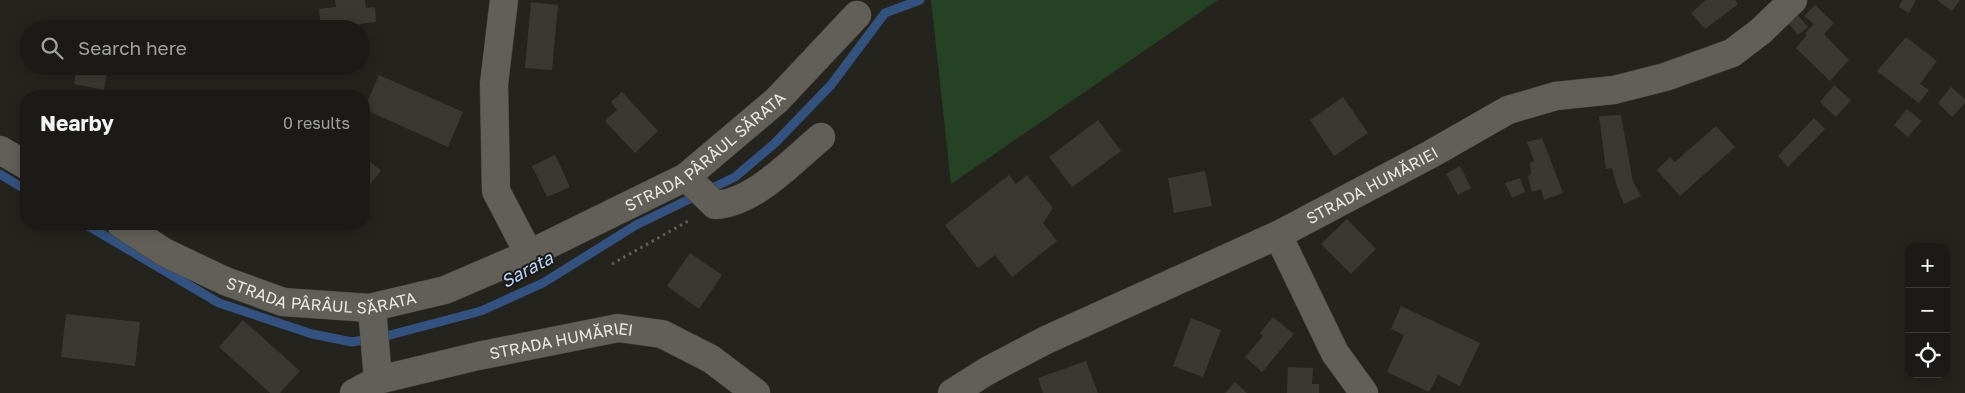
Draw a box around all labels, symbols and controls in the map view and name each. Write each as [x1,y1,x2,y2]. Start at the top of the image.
search box [20,20,370,75]
icon: search [38,34,66,62]
text: Search here [78,36,187,59]
street label: STRADA PÂRÂUL SĂRATA [621,87,790,215]
text: Nearby [40,110,114,136]
text: 0 results [283,113,350,133]
street label: STRADA HUMĂRIEI [1303,142,1442,228]
map controls [1905,243,1950,378]
button: + [1905,243,1950,288]
water label: Sarata [497,246,557,292]
street label: STRADA PÂRÂUL SĂRATA [224,272,418,318]
button: − [1905,288,1950,333]
street label: STRADA HUMĂRIEI [487,318,634,364]
button: locate [1905,333,1950,378]

